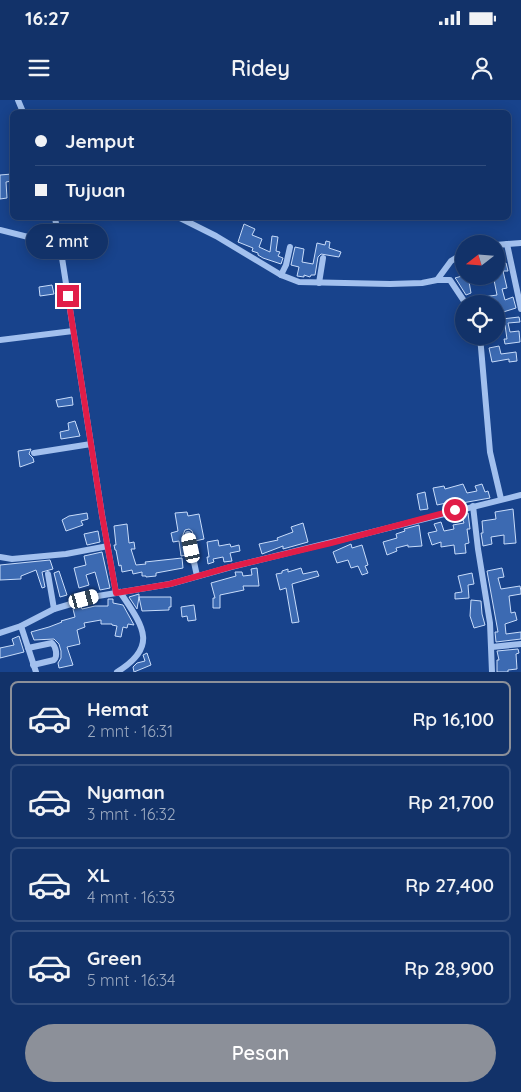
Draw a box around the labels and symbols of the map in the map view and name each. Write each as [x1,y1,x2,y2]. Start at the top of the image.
callout: 2 mnt [27,224,109,258]
north arrow [455,235,505,285]
route end [57,285,79,307]
route start [444,499,466,521]
car [180,532,201,564]
car [67,588,100,610]

